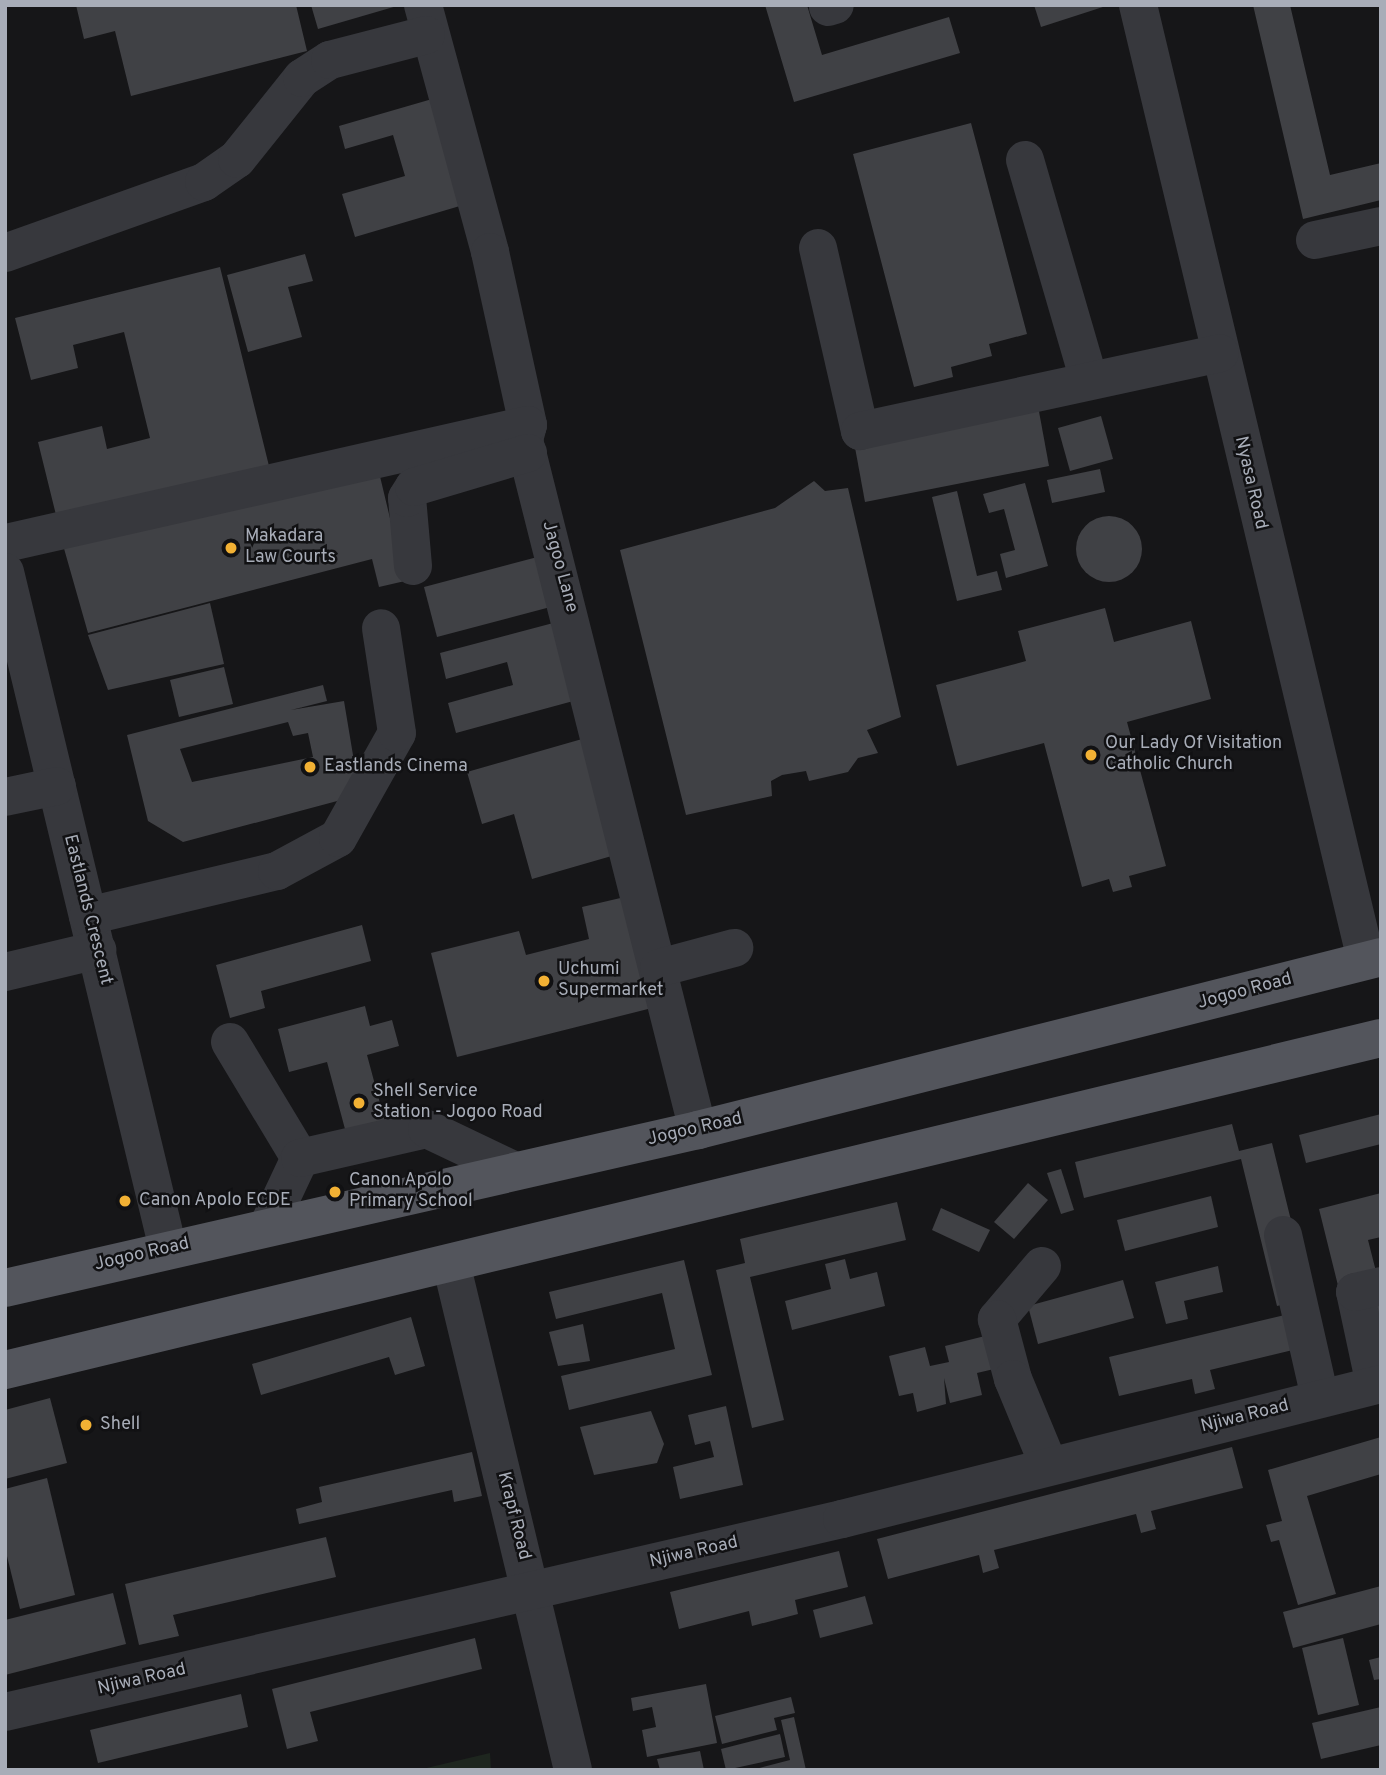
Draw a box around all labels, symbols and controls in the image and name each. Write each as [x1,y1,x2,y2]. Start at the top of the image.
street label: Nyasa Road [1229,434,1271,532]
street label: Jagoo Lane [536,519,582,615]
place label: Makadara Law Courts [245,527,336,570]
marker: Makadara Law Courts [223,540,239,556]
place label: Our Lady Of Visitation Catholic Church [1105,734,1283,776]
marker: Our Lady Of Visitation Catholic Church [1083,747,1099,763]
place label: Eastlands Cinema [324,756,468,778]
marker: Eastlands Cinema [302,759,318,775]
street label: Eastlands Crescent [58,833,116,987]
place label: Uchumi Supermarket [558,960,664,1002]
street label: Jogoo Road [1196,969,1294,1015]
marker: Uchumi Supermarket [536,973,552,989]
place label: Shell Service Station - Jogoo Road [373,1082,543,1124]
marker: Shell Service Station - Jogoo Road [351,1095,367,1111]
street label: Jogoo Road [646,1109,744,1151]
place label: Canon Apolo Primary School [349,1171,473,1214]
marker: Canon Apolo Primary School [327,1184,343,1200]
place label: Canon Apolo ECDE [139,1190,291,1212]
marker: Canon Apolo ECDE [117,1193,133,1209]
street label: Jogoo Road [93,1234,191,1276]
street label: Njiwa Road [1199,1396,1291,1438]
place label: Shell [100,1414,140,1436]
marker: Shell [78,1417,94,1433]
street label: Krapf Road [492,1470,534,1562]
street label: Njiwa Road [648,1532,740,1574]
street label: Njiwa Road [96,1659,188,1701]

